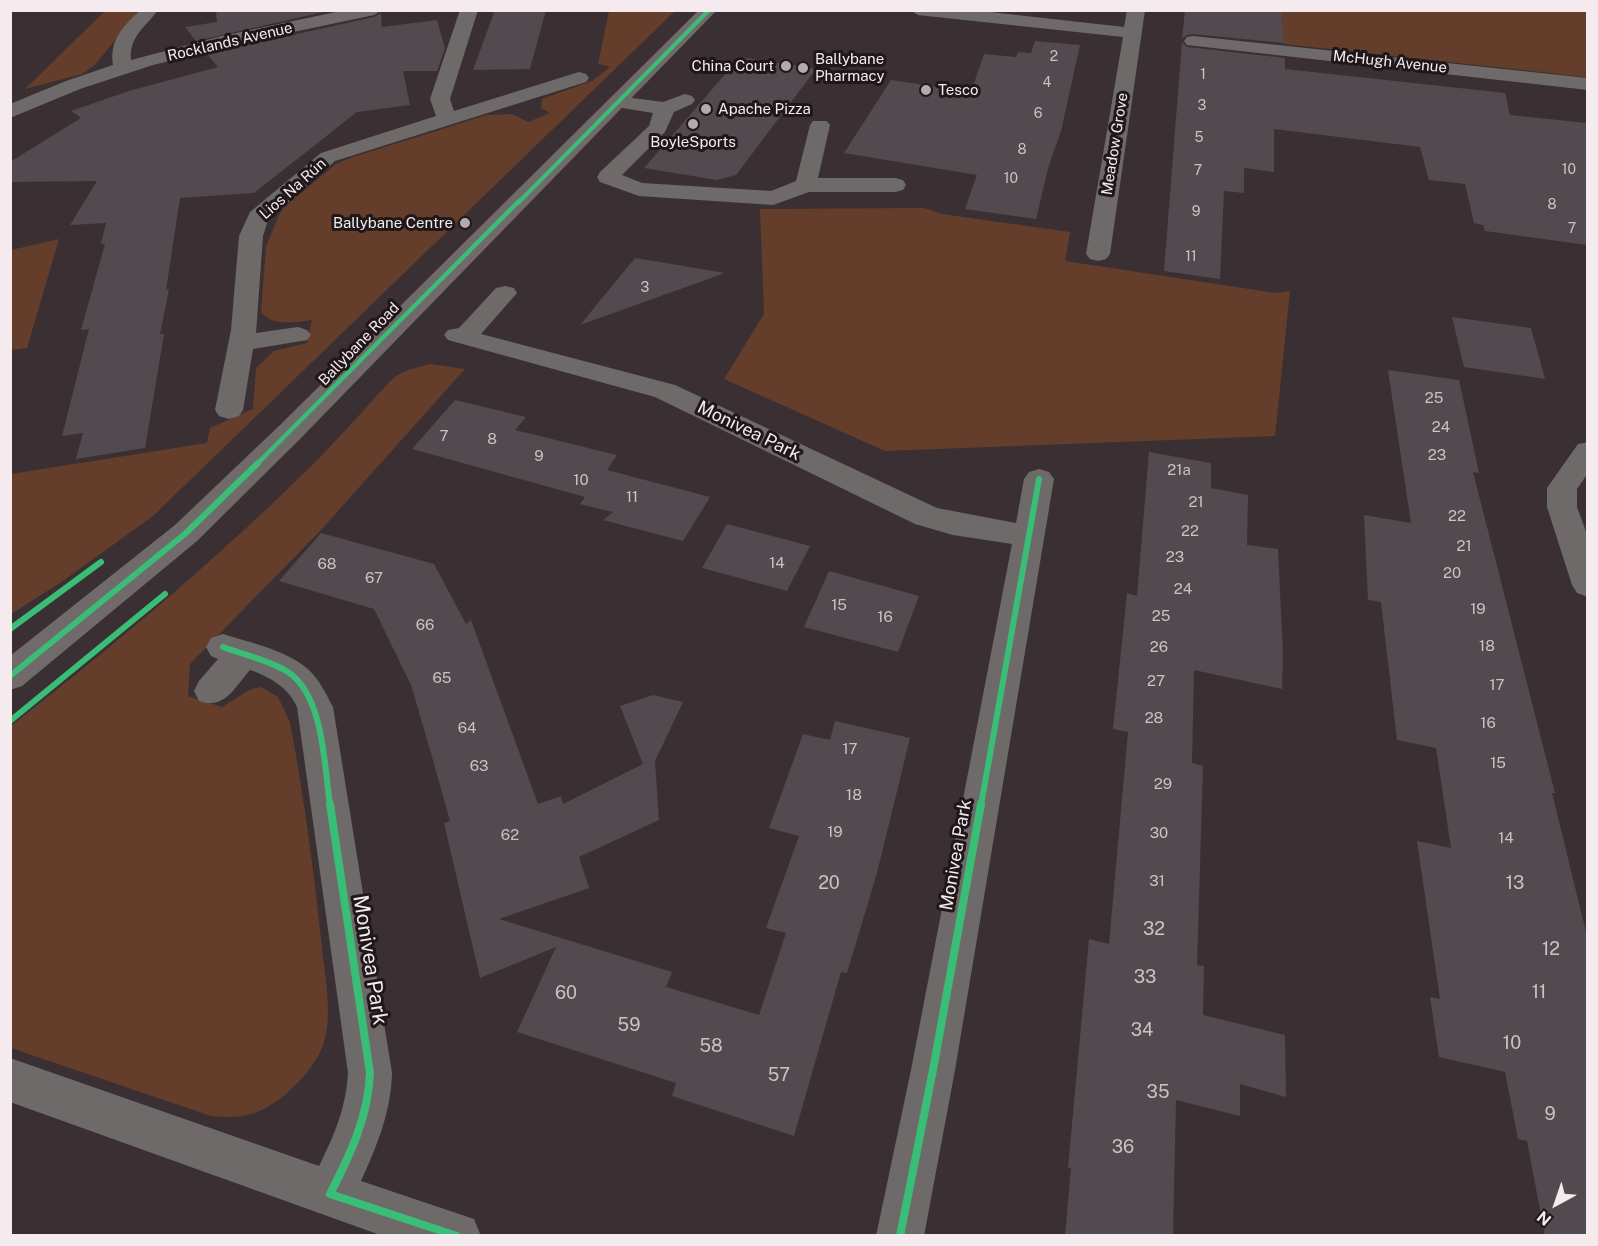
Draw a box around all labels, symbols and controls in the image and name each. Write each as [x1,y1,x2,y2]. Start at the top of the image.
street label: Rocklands Avenue [166,19,294,65]
street label: McHugh Avenue [1332,47,1448,77]
house number: 2 [1050,49,1058,65]
place label: Ballybane Pharmacy [815,50,885,85]
place label: China Court [692,57,774,75]
marker: China Court [779,59,793,73]
marker: Ballybane Pharmacy [796,61,810,75]
house number: 1 [1200,67,1206,83]
house number: 4 [1043,75,1051,91]
place label: Tesco [938,81,978,99]
marker: Tesco [919,83,933,97]
street label: Meadow Grove [1098,91,1132,197]
house number: 3 [1198,98,1206,114]
place label: Apache Pizza [718,100,811,118]
marker: Apache Pizza [699,102,713,116]
house number: 6 [1034,106,1042,122]
marker: BoyleSports [686,117,700,131]
house number: 5 [1195,130,1203,146]
place label: BoyleSports [650,133,736,151]
house number: 8 [1017,142,1027,158]
street label: Lios Na Rún [256,155,330,223]
house number: 10 [1562,162,1576,178]
house number: 7 [1194,163,1202,179]
house number: 10 [1004,171,1018,187]
house number: 8 [1547,197,1557,213]
house number: 9 [1192,204,1200,220]
place label: Ballybane Centre [333,214,453,232]
marker: Ballybane Centre [458,216,472,230]
house number: 7 [1568,221,1576,237]
house number: 11 [1185,249,1197,265]
house number: 3 [641,280,649,296]
street label: Ballybane Road [315,299,403,389]
house number: 25 [1425,389,1443,407]
street label: Monivea Park [694,397,804,465]
house number: 24 [1432,418,1450,436]
house number: 7 [439,427,449,445]
house number: 8 [487,430,497,448]
house number: 23 [1428,446,1446,464]
house number: 9 [534,447,544,465]
house number: 21a [1167,461,1191,479]
house number: 10 [573,471,589,489]
house number: 11 [626,488,638,506]
house number: 21 [1188,493,1204,511]
house number: 22 [1448,507,1466,525]
house number: 22 [1181,522,1199,540]
house number: 21 [1456,537,1472,555]
house number: 23 [1166,548,1184,566]
house number: 14 [769,554,785,572]
house number: 68 [318,555,336,573]
house number: 20 [1443,564,1461,582]
house number: 67 [365,569,383,587]
house number: 24 [1174,580,1192,598]
house number: 15 [831,596,847,614]
house number: 19 [1470,600,1486,618]
house number: 25 [1152,607,1170,625]
house number: 16 [877,608,893,626]
house number: 66 [416,616,434,634]
house number: 18 [1479,637,1495,655]
house number: 26 [1150,638,1168,656]
house number: 65 [433,669,451,687]
house number: 27 [1147,672,1165,690]
house number: 17 [1489,676,1505,694]
house number: 28 [1145,709,1163,727]
house number: 16 [1480,714,1496,732]
house number: 64 [458,719,476,737]
house number: 17 [842,740,858,758]
house number: 15 [1490,754,1506,772]
house number: 63 [470,757,488,775]
house number: 29 [1154,775,1172,793]
house number: 18 [846,786,862,804]
street label: Monivea Park [936,798,976,912]
house number: 19 [827,823,843,841]
house number: 30 [1150,824,1168,842]
house number: 62 [501,826,519,844]
house number: 14 [1498,829,1514,847]
house number: 20 [818,872,840,894]
house number: 31 [1149,872,1165,890]
house number: 13 [1506,872,1524,894]
street label: Monivea Park [347,893,393,1027]
house number: 32 [1143,918,1165,940]
house number: 12 [1542,938,1560,960]
house number: 33 [1134,966,1156,988]
house number: 11 [1532,981,1546,1003]
house number: 60 [555,982,577,1004]
house number: 59 [618,1014,640,1036]
house number: 34 [1131,1019,1153,1041]
house number: 10 [1503,1032,1521,1054]
house number: 58 [699,1035,723,1057]
house number: 57 [768,1064,790,1086]
house number: 35 [1147,1081,1169,1103]
house number: 9 [1544,1103,1556,1125]
house number: 36 [1112,1136,1134,1158]
north arrow [1526,1174,1586,1234]
text: N [1533,1207,1555,1229]

